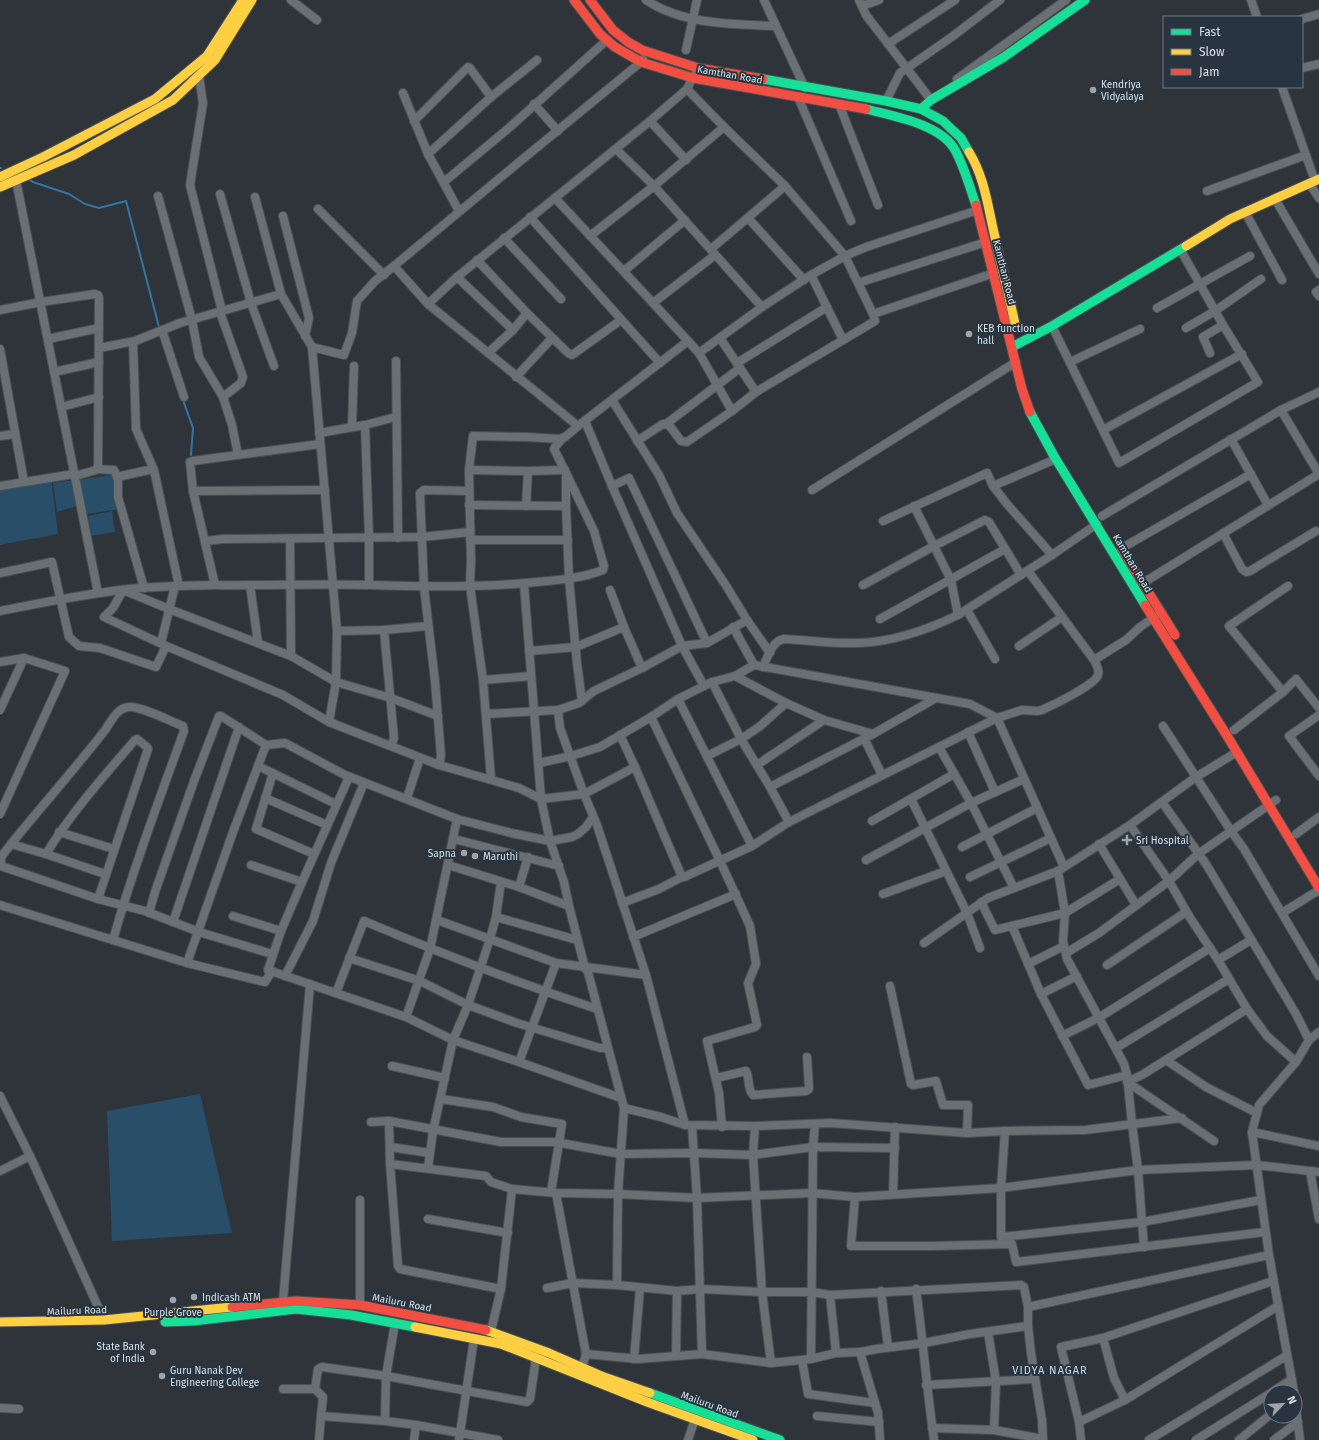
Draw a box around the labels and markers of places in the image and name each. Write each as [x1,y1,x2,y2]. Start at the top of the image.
place label: Kendriya Vidyalaya [1101,79,1144,103]
marker: Kendriya Vidyalaya [1088,85,1098,95]
place label: KEB function hall [977,323,1035,347]
marker: KEB function hall [964,329,974,339]
marker: Sri Hospital [1121,834,1133,846]
place label: Sri Hospital [1136,835,1189,847]
place label: Sapna [428,848,456,860]
marker: Sapna [459,848,469,858]
marker: Maruthi [470,851,480,861]
place label: Maruthi [483,851,518,863]
marker: Indicash ATM [189,1292,199,1302]
place label: Indicash ATM [202,1292,261,1304]
marker: Purple Grove [168,1295,178,1305]
place label: Purple Grove [144,1307,202,1319]
place label: State Bank of India [97,1341,146,1365]
marker: State Bank of India [148,1347,158,1357]
place label: Guru Nanak Dev Engineering College [170,1365,259,1389]
marker: Guru Nanak Dev Engineering College [157,1371,167,1381]

